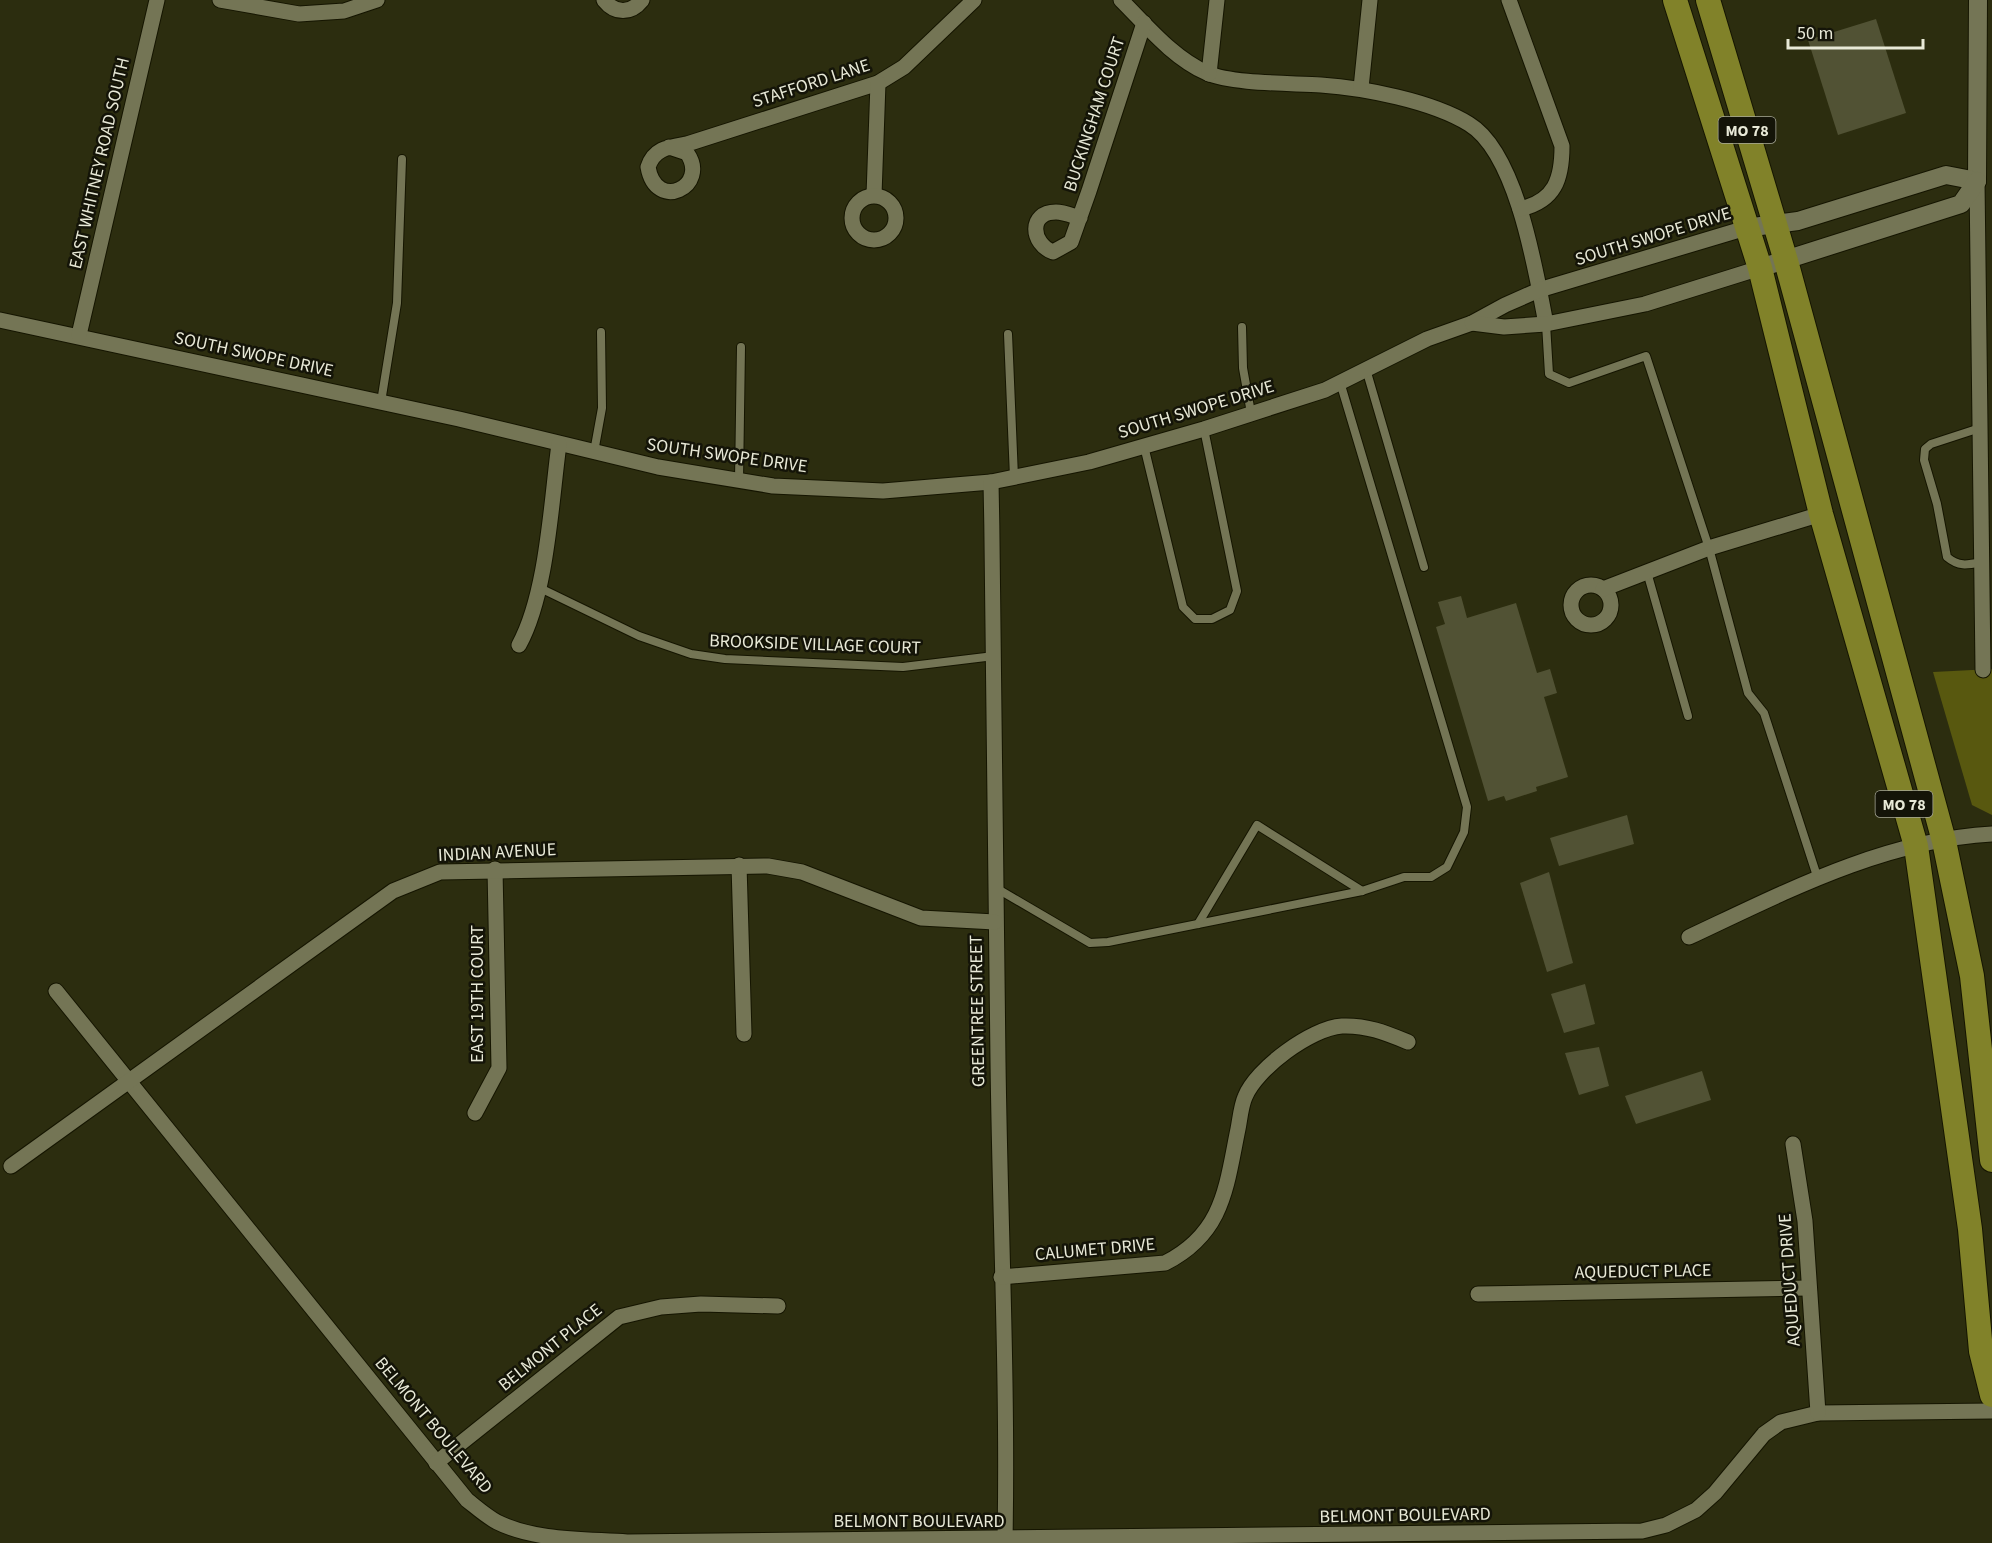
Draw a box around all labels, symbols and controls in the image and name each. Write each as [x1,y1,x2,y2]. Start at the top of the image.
scale bar [1788,12,1923,50]
text: 50 m [1797,21,1833,46]
street label: BUCKINGHAM COURT [1058,33,1131,195]
street label: STAFFORD LANE [749,53,873,114]
street label: EAST WHITNEY ROAD SOUTH [63,55,136,271]
road number: MO 78 [1718,117,1776,143]
street label: SOUTH SWOPE DRIVE [1572,201,1734,272]
street label: SOUTH SWOPE DRIVE [172,325,336,384]
street label: SOUTH SWOPE DRIVE [1115,374,1277,445]
street label: SOUTH SWOPE DRIVE [645,432,809,479]
street label: BROOKSIDE VILLAGE COURT [709,628,922,661]
road number: MO 78 [1876,791,1932,817]
street label: INDIAN AVENUE [437,837,557,868]
street label: EAST 19TH COURT [465,925,490,1063]
street label: GREENTREE STREET [964,934,991,1087]
street label: AQUEDUCT DRIVE [1772,1213,1807,1347]
street label: CALUMET DRIVE [1034,1232,1156,1267]
street label: AQUEDUCT PLACE [1574,1258,1712,1285]
street label: BELMONT PLACE [493,1298,608,1397]
street label: BELMONT BOULEVARD [369,1352,498,1499]
street label: BELMONT BOULEVARD [1319,1502,1491,1529]
street label: BELMONT BOULEVARD [833,1509,1005,1534]

